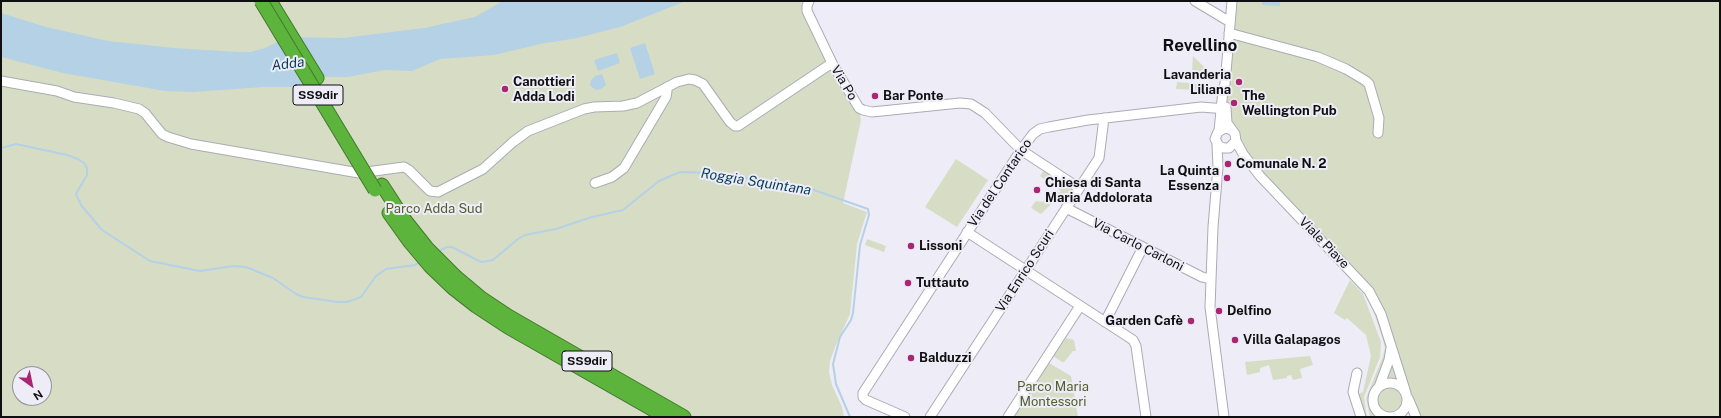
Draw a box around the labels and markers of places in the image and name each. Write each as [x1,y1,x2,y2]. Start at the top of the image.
place label: Lavanderia Liliana [1163,67,1231,98]
place label: Canottieri Adda Lodi [513,74,575,105]
marker: Lavanderia Liliana [1234,77,1244,87]
marker: Canottieri Adda Lodi [500,84,510,94]
place label: Bar Ponte [883,88,943,104]
place label: The Wellington Pub [1242,88,1337,119]
marker: Bar Ponte [870,91,880,101]
marker: The Wellington Pub [1229,98,1239,108]
place label: Comunale N. 2 [1236,156,1326,172]
marker: Comunale N. 2 [1223,159,1233,169]
place label: La Quinta Essenza [1160,163,1219,194]
marker: La Quinta Essenza [1222,173,1232,183]
place label: Chiesa di Santa Maria Addolorata [1045,175,1152,206]
marker: Chiesa di Santa Maria Addolorata [1032,185,1042,195]
place label: Lissoni [919,238,962,254]
marker: Lissoni [906,241,916,251]
place label: Tuttauto [916,275,969,291]
marker: Tuttauto [903,278,913,288]
place label: Delfino [1227,303,1272,319]
marker: Delfino [1214,306,1224,316]
place label: Garden Cafè [1105,313,1183,329]
marker: Garden Cafè [1186,316,1196,326]
place label: Villa Galapagos [1243,332,1341,348]
marker: Villa Galapagos [1230,335,1240,345]
place label: Balduzzi [919,350,971,366]
marker: Balduzzi [906,353,916,363]

